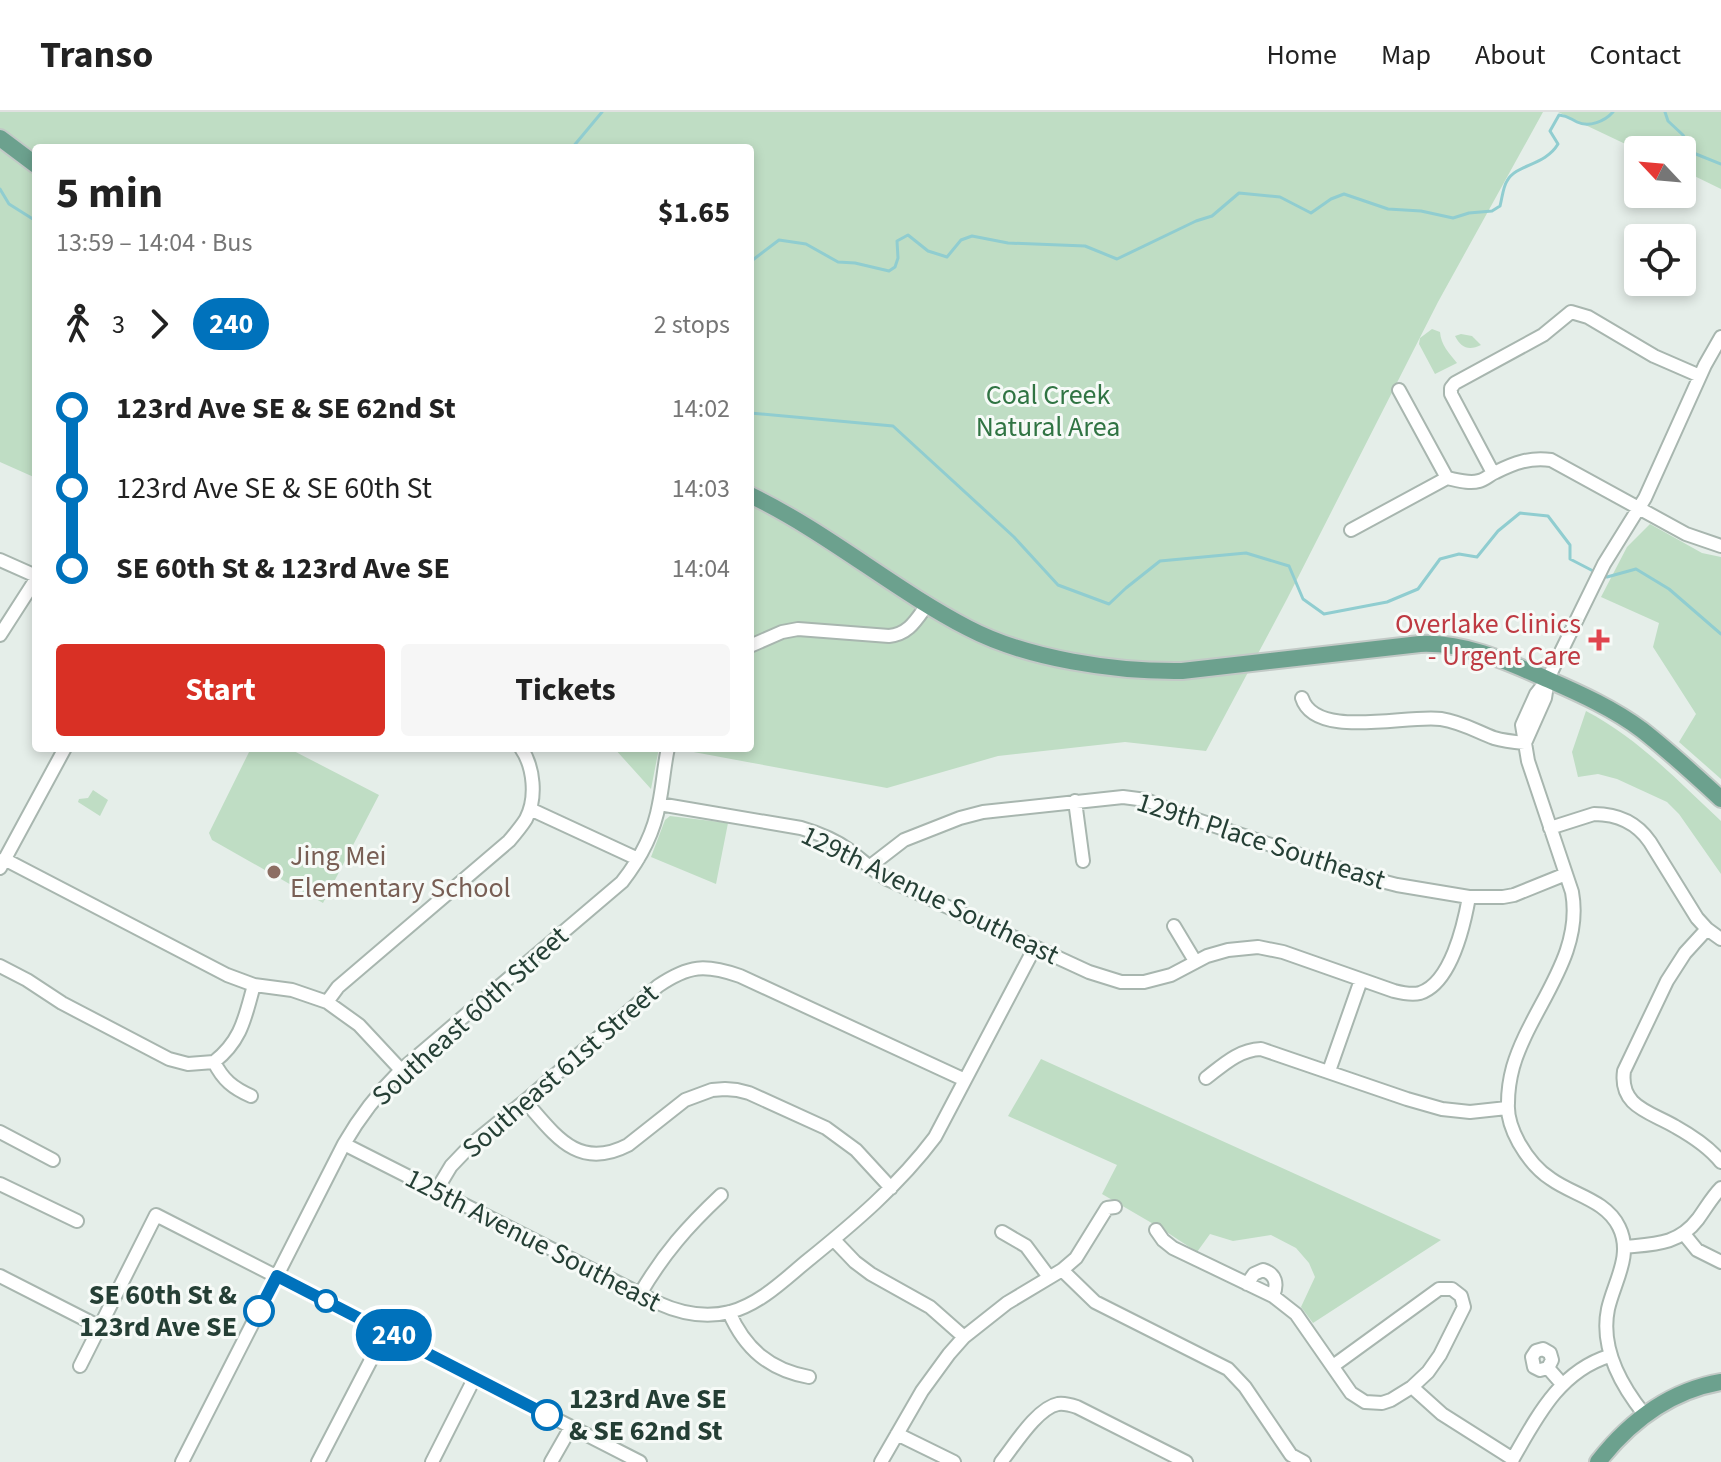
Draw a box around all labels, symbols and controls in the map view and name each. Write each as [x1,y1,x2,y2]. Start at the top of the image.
text: Transo [40,28,153,82]
text: Home [1266,35,1337,75]
text: Map [1381,35,1431,75]
text: About [1475,35,1546,75]
text: Contact [1590,35,1681,75]
north arrow [1624,136,1696,208]
map controls [1624,136,1696,296]
text: 5 min [56,162,163,225]
text: $1.65 [658,191,730,234]
text: 13:59 – 14:04 · Bus [56,224,252,261]
button: locate [1624,224,1696,296]
icon: walk [56,302,100,346]
icon: forward [137,302,181,346]
text: 240 [209,304,253,344]
text: 3 [112,306,125,343]
text: 2 stops [654,306,730,343]
park label: Coal Creek Natural Area [976,375,1120,447]
text: 123rd Ave SE & SE 62nd St [116,387,456,430]
text: 14:02 [672,390,730,427]
text: 123rd Ave SE & SE 60th St [116,467,432,510]
text: 14:03 [672,470,730,507]
text: SE 60th St & 123rd Ave SE [116,547,450,590]
text: 14:04 [672,550,730,587]
place label: Overlake Clinics - Urgent Care [1395,604,1581,676]
marker: Overlake Clinics - Urgent Care [1588,629,1610,651]
button: Start [56,644,385,736]
button: Tickets [401,644,730,736]
street label: 129th Place Southeast [1132,782,1391,900]
street label: 129th Avenue Southeast [794,815,1066,975]
place label: Jing Mei Elementary School [290,836,511,908]
marker: Jing Mei Elementary School [265,863,283,881]
street label: Southeast 60th Street [363,916,577,1115]
street label: Southeast 61st Street [453,974,667,1167]
street label: 125th Avenue Southeast [398,1158,668,1322]
place label: SE 60th St & 123rd Ave SE [79,1275,237,1347]
unlabelled marker [315,1290,337,1312]
marker: SE 60th St & 123rd Ave SE [244,1296,274,1326]
line badge: 240 [348,1309,440,1361]
text: 240 [372,1315,416,1355]
place label: 123rd Ave SE & SE 62nd St [569,1379,727,1451]
marker: 123rd Ave SE & SE 62nd St [532,1400,562,1430]

